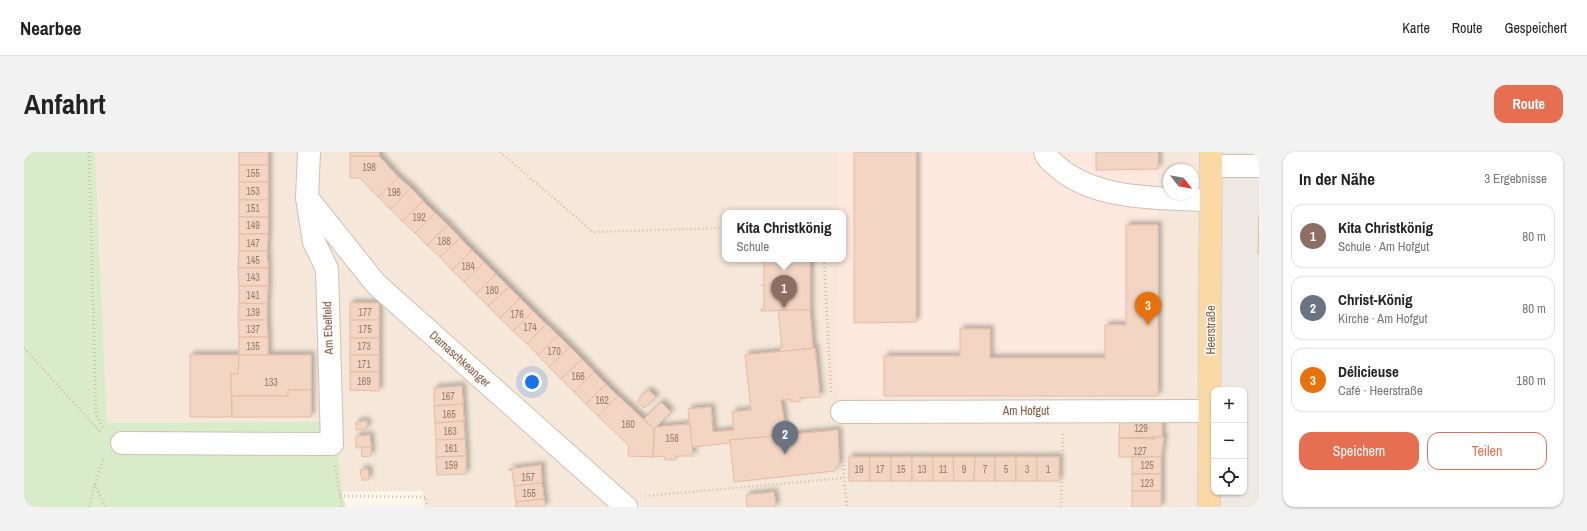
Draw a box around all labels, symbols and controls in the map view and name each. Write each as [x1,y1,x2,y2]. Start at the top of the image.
text: Nearbee [20,15,81,41]
text: Karte [1402,19,1430,37]
text: Route [1452,19,1482,37]
text: Gespeichert [1504,19,1567,37]
text: Anfahrt [24,85,106,123]
button: Route [1494,85,1563,123]
house number: 198 [362,161,376,174]
north arrow [1163,164,1199,200]
house number: 155 [246,167,260,180]
text: In der Nähe [1299,167,1375,190]
text: 3 Ergebnisse [1484,170,1547,187]
house number: 153 [246,185,260,198]
house number: 196 [387,186,401,199]
house number: 151 [246,202,260,215]
popup [722,210,846,262]
house number: 192 [412,211,426,224]
text: Kita Christkönig [737,217,832,238]
text: Kita Christkönig [1338,217,1433,238]
house number: 149 [246,219,260,232]
text: 1 [1310,228,1316,245]
text: 80 m [1522,228,1546,245]
house number: 188 [437,235,451,248]
house number: 147 [246,237,260,250]
text: Schule [737,238,769,255]
text: Schule · Am Hofgut [1338,238,1429,255]
house number: 145 [246,254,260,267]
house number: 184 [461,260,475,273]
house number: 143 [246,271,260,284]
pin: 1 [771,275,797,308]
house number: 180 [485,284,499,297]
house number: 141 [246,289,260,302]
text: Christ-König [1338,289,1412,310]
pin: 3 [1135,292,1161,325]
text: 2 [1310,300,1316,317]
text: 80 m [1522,300,1546,317]
street label: Am Ebelfeld [319,301,337,356]
street label: Heerstraße [1203,305,1219,355]
house number: 139 [246,306,260,319]
house number: 177 [358,306,372,319]
house number: 176 [510,308,524,321]
text: Kirche · Am Hofgut [1338,310,1427,327]
house number: 174 [523,321,537,334]
house number: 137 [246,323,260,336]
house number: 175 [358,323,372,336]
street label: Damaschkeanger [426,327,495,391]
house number: 135 [246,340,260,353]
house number: 173 [357,340,371,353]
house number: 170 [547,345,561,358]
house number: 171 [357,358,371,371]
text: Délicieuse [1338,361,1399,382]
house number: 166 [571,370,585,383]
your location [522,372,542,392]
text: 3 [1310,372,1316,389]
text: 180 m [1516,372,1546,389]
house number: 169 [357,375,371,388]
house number: 133 [264,376,278,389]
text: Café · Heerstraße [1338,382,1423,399]
map controls [1211,387,1247,495]
button: + [1211,387,1247,423]
house number: 167 [441,390,455,403]
house number: 162 [595,394,609,407]
street label: Am Hofgut [1002,403,1050,419]
house number: 165 [442,408,456,421]
house number: 160 [621,418,635,431]
pin: 2 [772,421,798,454]
house number: 129 [1134,422,1148,435]
button: − [1211,423,1247,459]
house number: 163 [443,425,457,438]
house number: 158 [665,432,679,445]
button: Speichern [1299,432,1419,470]
button: Teilen [1427,432,1547,470]
house number: 161 [444,442,458,455]
house number: 127 [1133,445,1147,458]
house number: 159 [444,459,458,472]
house number: 125 [1140,459,1154,472]
button: locate [1211,459,1247,495]
house number: 19 [854,463,864,476]
house number: 17 [875,463,885,476]
house number: 15 [896,463,906,476]
house number: 13 [917,463,927,476]
house number: 11 [939,463,948,476]
house number: 9 [962,463,967,476]
house number: 7 [983,463,988,476]
house number: 5 [1004,463,1009,476]
house number: 3 [1025,463,1030,476]
house number: 1 [1046,463,1051,476]
house number: 157 [521,471,535,484]
house number: 123 [1140,477,1154,490]
house number: 155 [522,487,536,500]

